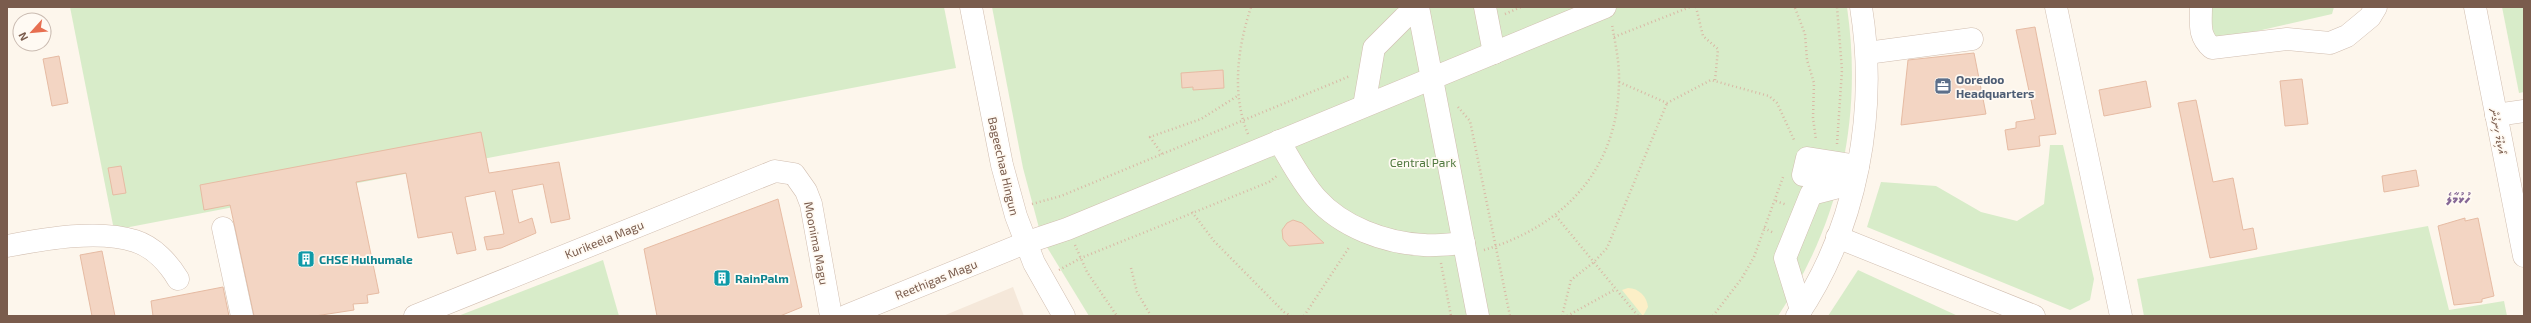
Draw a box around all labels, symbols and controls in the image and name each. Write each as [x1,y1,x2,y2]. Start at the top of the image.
north arrow [12,12,52,52]
text: N [15,30,30,43]
place label: Ooredoo Headquarters [1956,72,2034,100]
office icon: Ooredoo Headquarters [1933,76,1953,96]
street label: އޯކިޑްމާ ހިނގުން [2486,106,2510,156]
street label: Bageechaa Hingun [986,115,1022,217]
park label: Central Park [1390,155,1456,169]
district label: ހުޅުމާލެ [2445,188,2471,207]
street label: Moonima Magu [802,200,832,286]
street label: Kurikeela Magu [562,217,646,261]
building icon: CHSE Hulhumale [296,249,316,269]
place label: CHSE Hulhumale [319,252,413,266]
street label: Reethigas Magu [893,256,979,302]
building icon: RainPalm [712,268,732,288]
place label: RainPalm [735,271,789,285]

